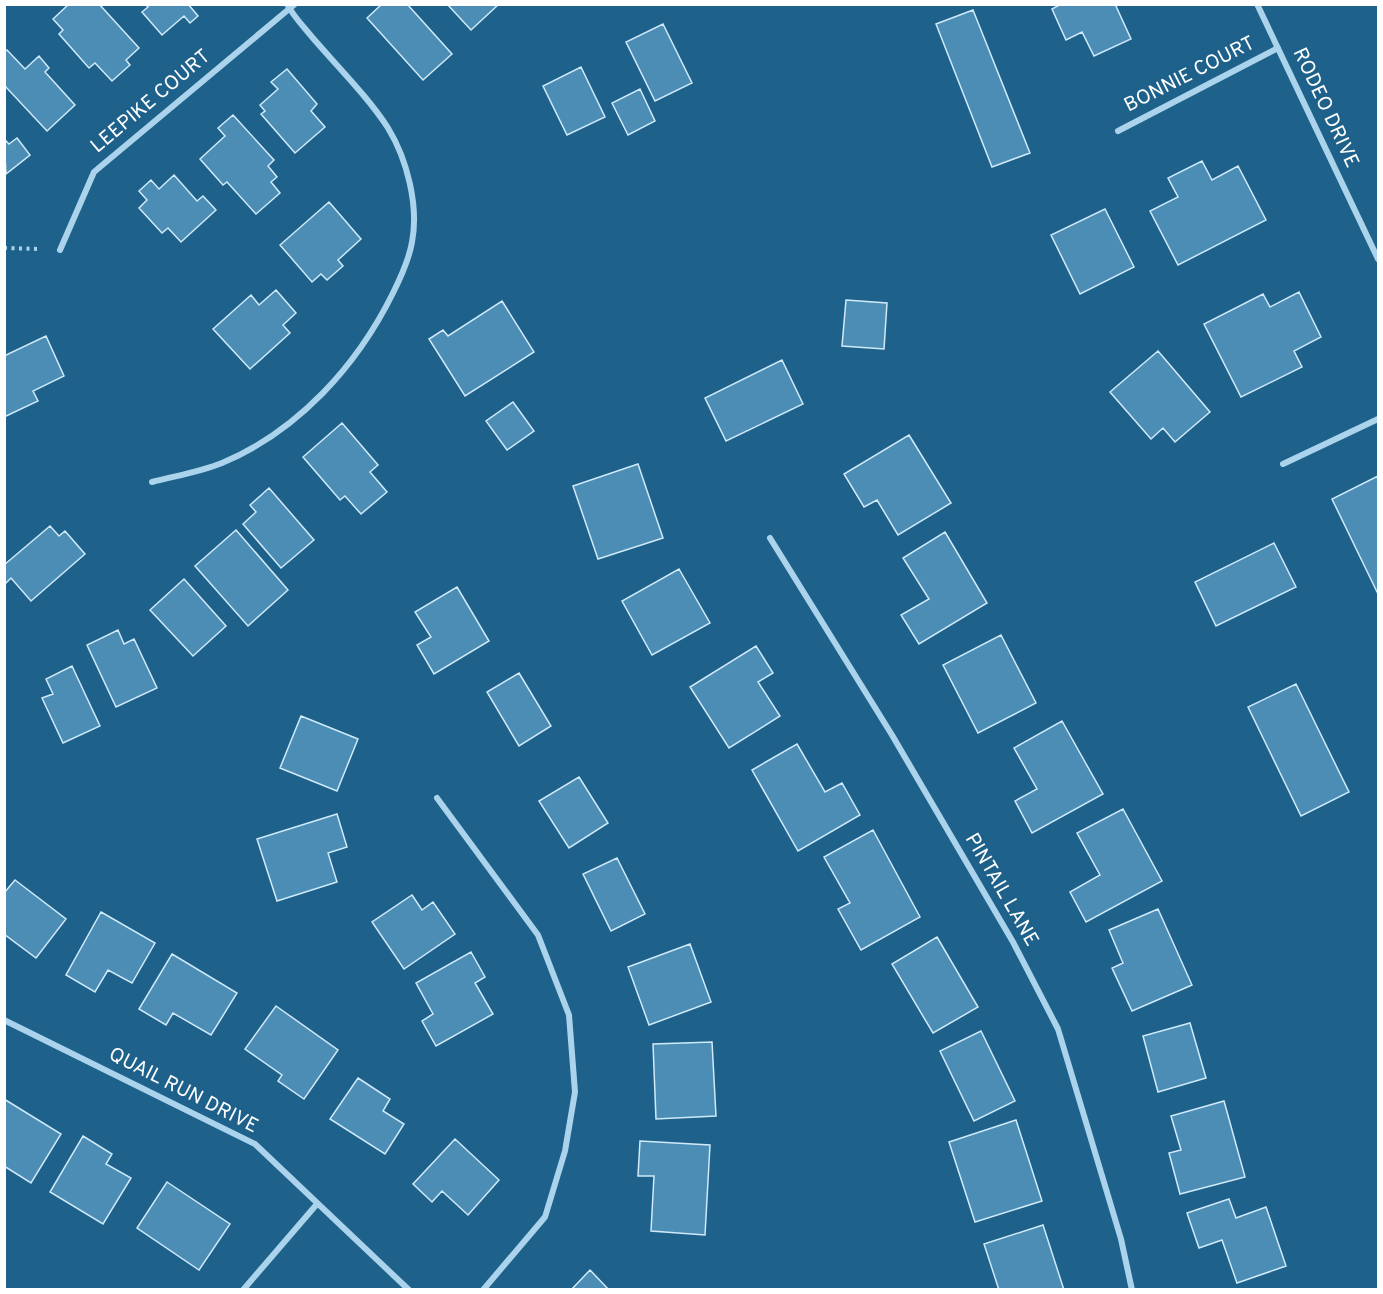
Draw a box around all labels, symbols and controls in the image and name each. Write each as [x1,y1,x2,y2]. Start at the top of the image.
street label: BONNIE COURT [1120,31,1260,119]
street label: LEEPIKE COURT [86,44,216,160]
street label: RODEO DRIVE [1286,44,1364,172]
street label: PINTAIL LANE [958,829,1044,951]
street label: QUAIL RUN DRIVE [104,1042,262,1140]

